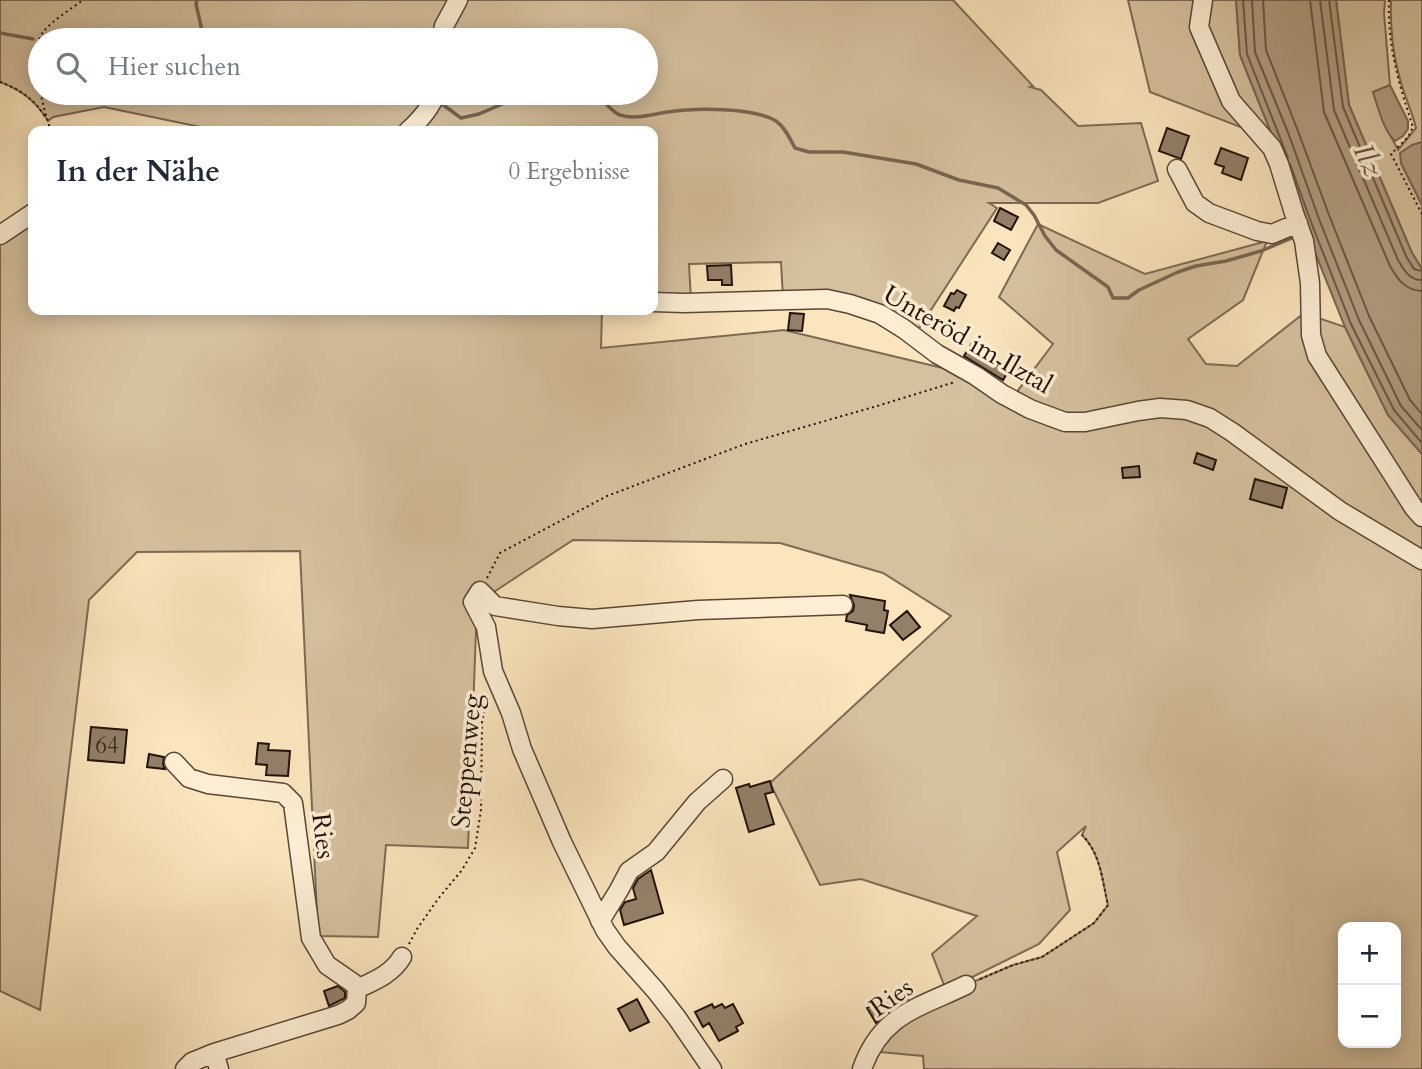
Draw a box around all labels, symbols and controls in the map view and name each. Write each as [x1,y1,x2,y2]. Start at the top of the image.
search box [28,28,658,105]
icon: search [52,48,90,86]
text: Hier suchen [108,49,241,84]
water label: Ilz [1344,138,1392,184]
text: In der Nähe [56,151,220,192]
text: 0 Ergebnisse [508,156,630,187]
street label: Unteröd im Ilztal [877,277,1059,402]
street label: Steppenweg [443,692,490,830]
house number: 64 [95,730,119,761]
street label: Ries [303,811,344,861]
map controls [1338,922,1401,1048]
button: + [1338,922,1401,985]
street label: Ries [862,970,920,1025]
button: − [1338,985,1401,1048]

